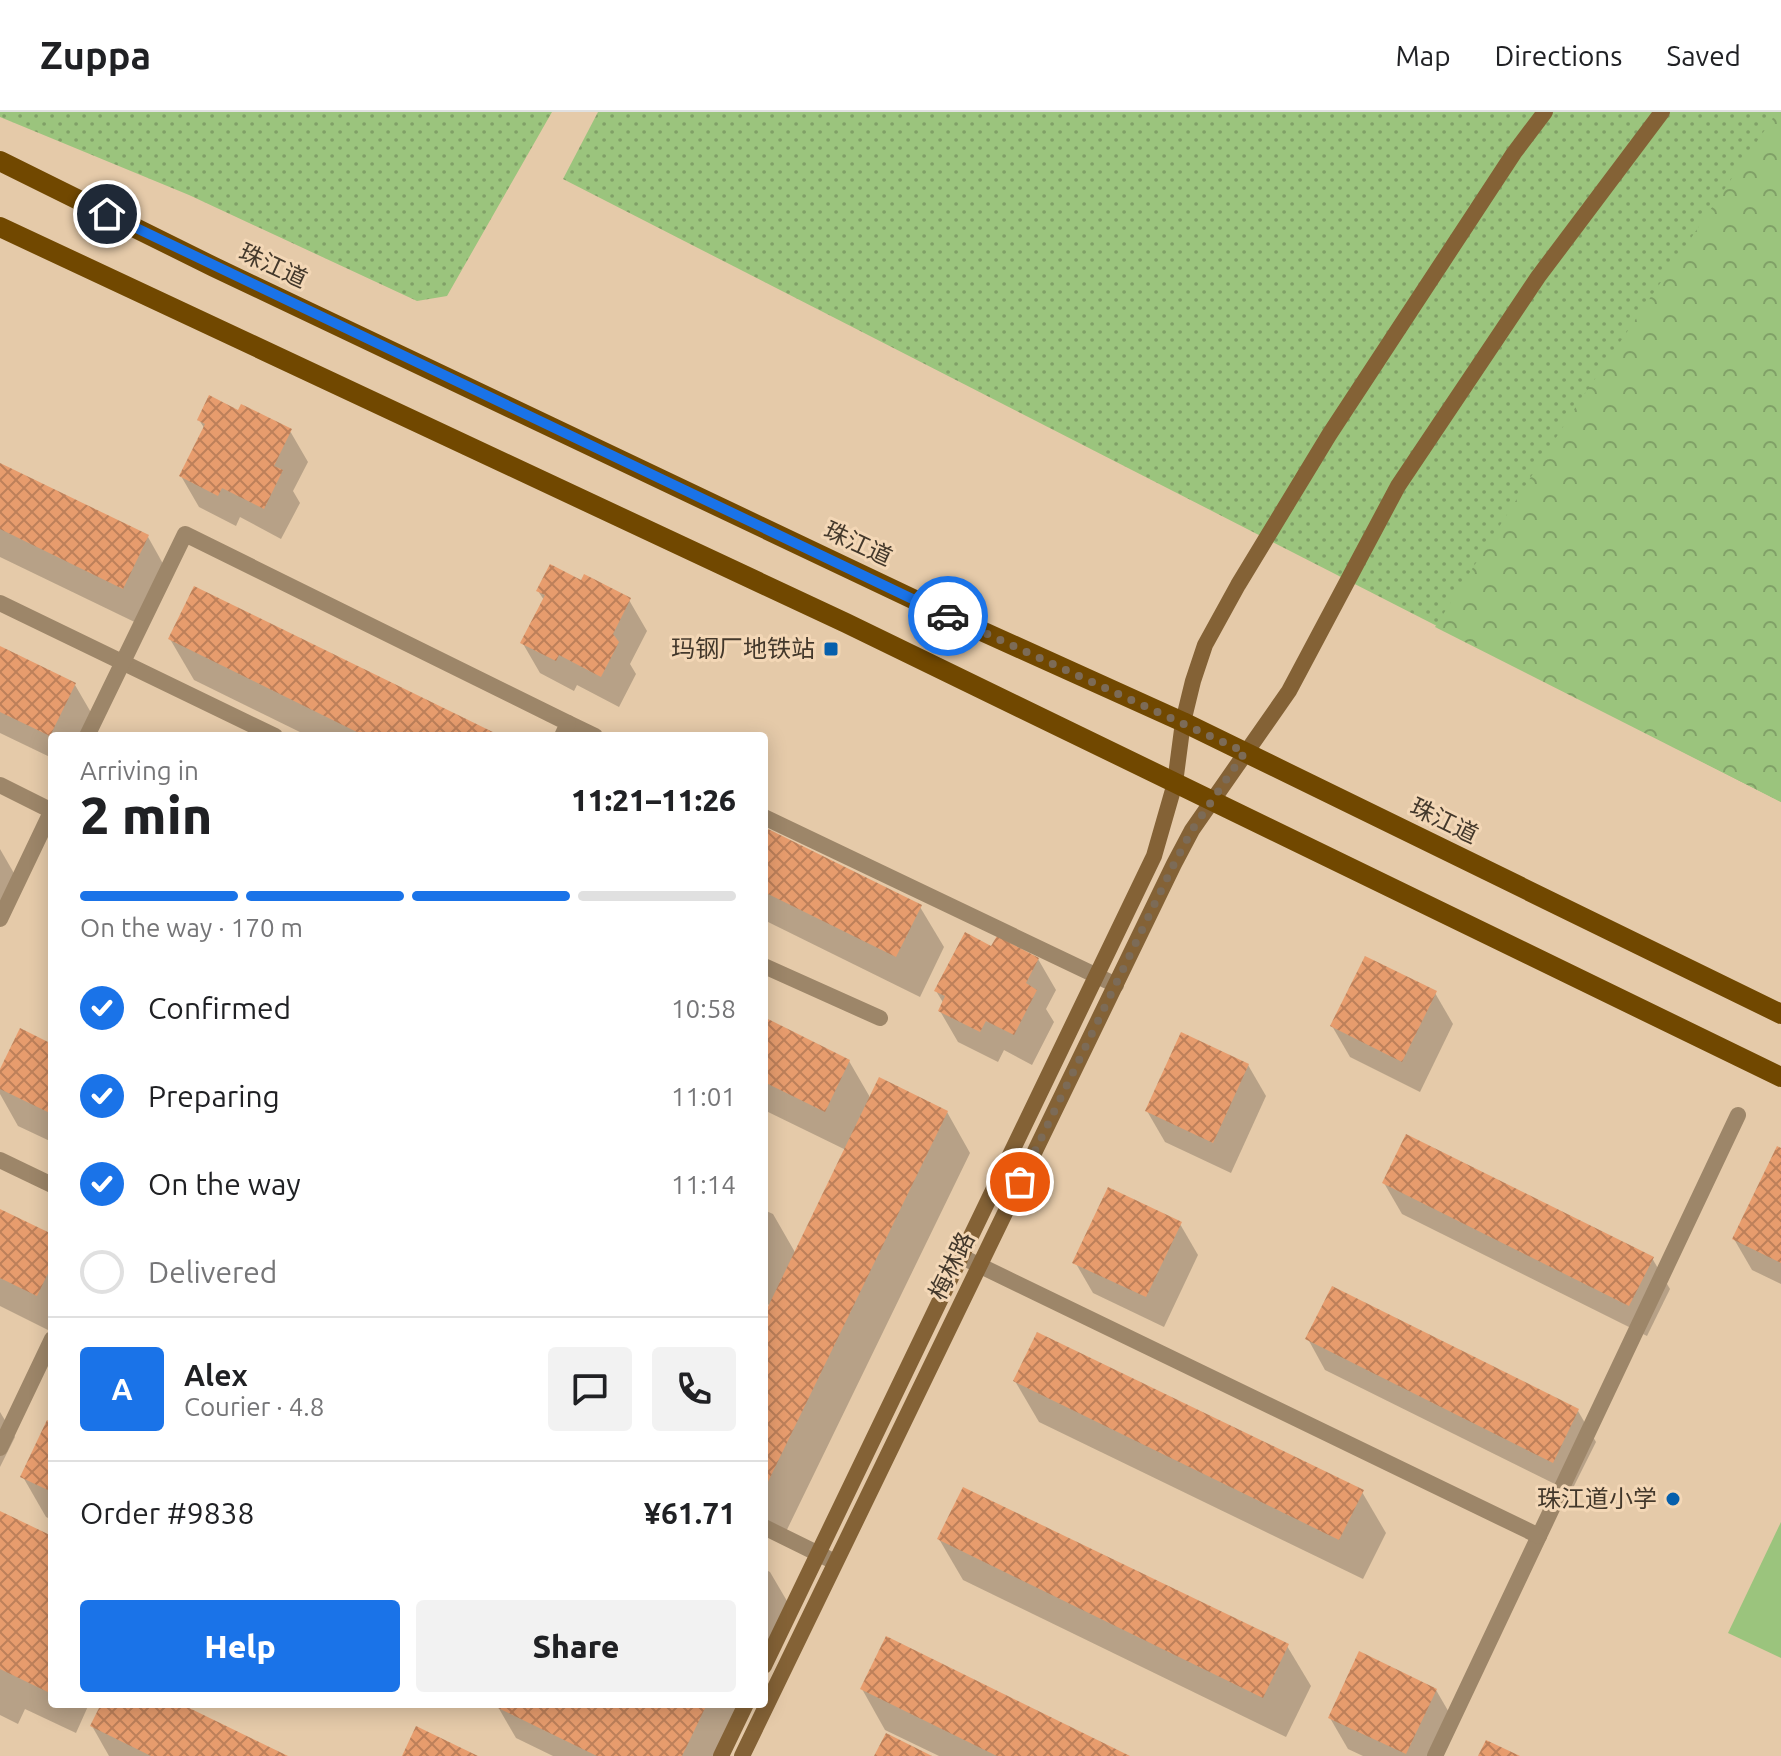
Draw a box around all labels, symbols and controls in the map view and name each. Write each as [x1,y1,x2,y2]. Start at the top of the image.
text: Zuppa [40,34,151,76]
text: Map [1395,40,1451,71]
text: Directions [1495,40,1622,71]
text: Saved [1666,40,1741,71]
pin [73,180,141,248]
icon: home [85,192,129,236]
street label: 珠江道 [235,238,312,293]
street label: 珠江道 [820,516,897,571]
courier [908,576,988,656]
icon: car [926,594,970,638]
place label: 玛钢厂地铁站 [671,635,815,662]
marker: 玛钢厂地铁站 [822,640,840,658]
text: Arriving in [80,756,199,785]
text: 11:21–11:26 [571,783,736,817]
text: 2 min [80,786,212,844]
street label: 珠江道 [1406,793,1482,848]
text: On the way · 170 m [80,913,303,942]
icon: check [80,986,124,1030]
text: Confirmed [148,991,291,1025]
text: 10:58 [671,994,736,1023]
icon: check [80,1074,124,1118]
text: Preparing [148,1079,280,1113]
text: 11:01 [671,1082,736,1111]
pin [986,1148,1054,1216]
icon: bag [998,1160,1042,1204]
icon: check [80,1162,124,1206]
text: On the way [148,1167,301,1201]
text: 11:14 [671,1170,736,1199]
street label: 梅林路 [924,1228,979,1304]
text: Delivered [148,1255,277,1289]
button: chat [548,1347,632,1431]
button: phone [652,1347,736,1431]
text: Alex [184,1358,248,1392]
text: A [111,1372,133,1406]
text: Courier · 4.8 [184,1392,324,1421]
place label: 珠江道小学 [1537,1485,1657,1512]
marker: 珠江道小学 [1664,1490,1682,1508]
text: Order #9838 [80,1496,254,1530]
text: ¥61.71 [644,1496,736,1530]
button: Help [80,1600,400,1692]
button: Share [416,1600,736,1692]

